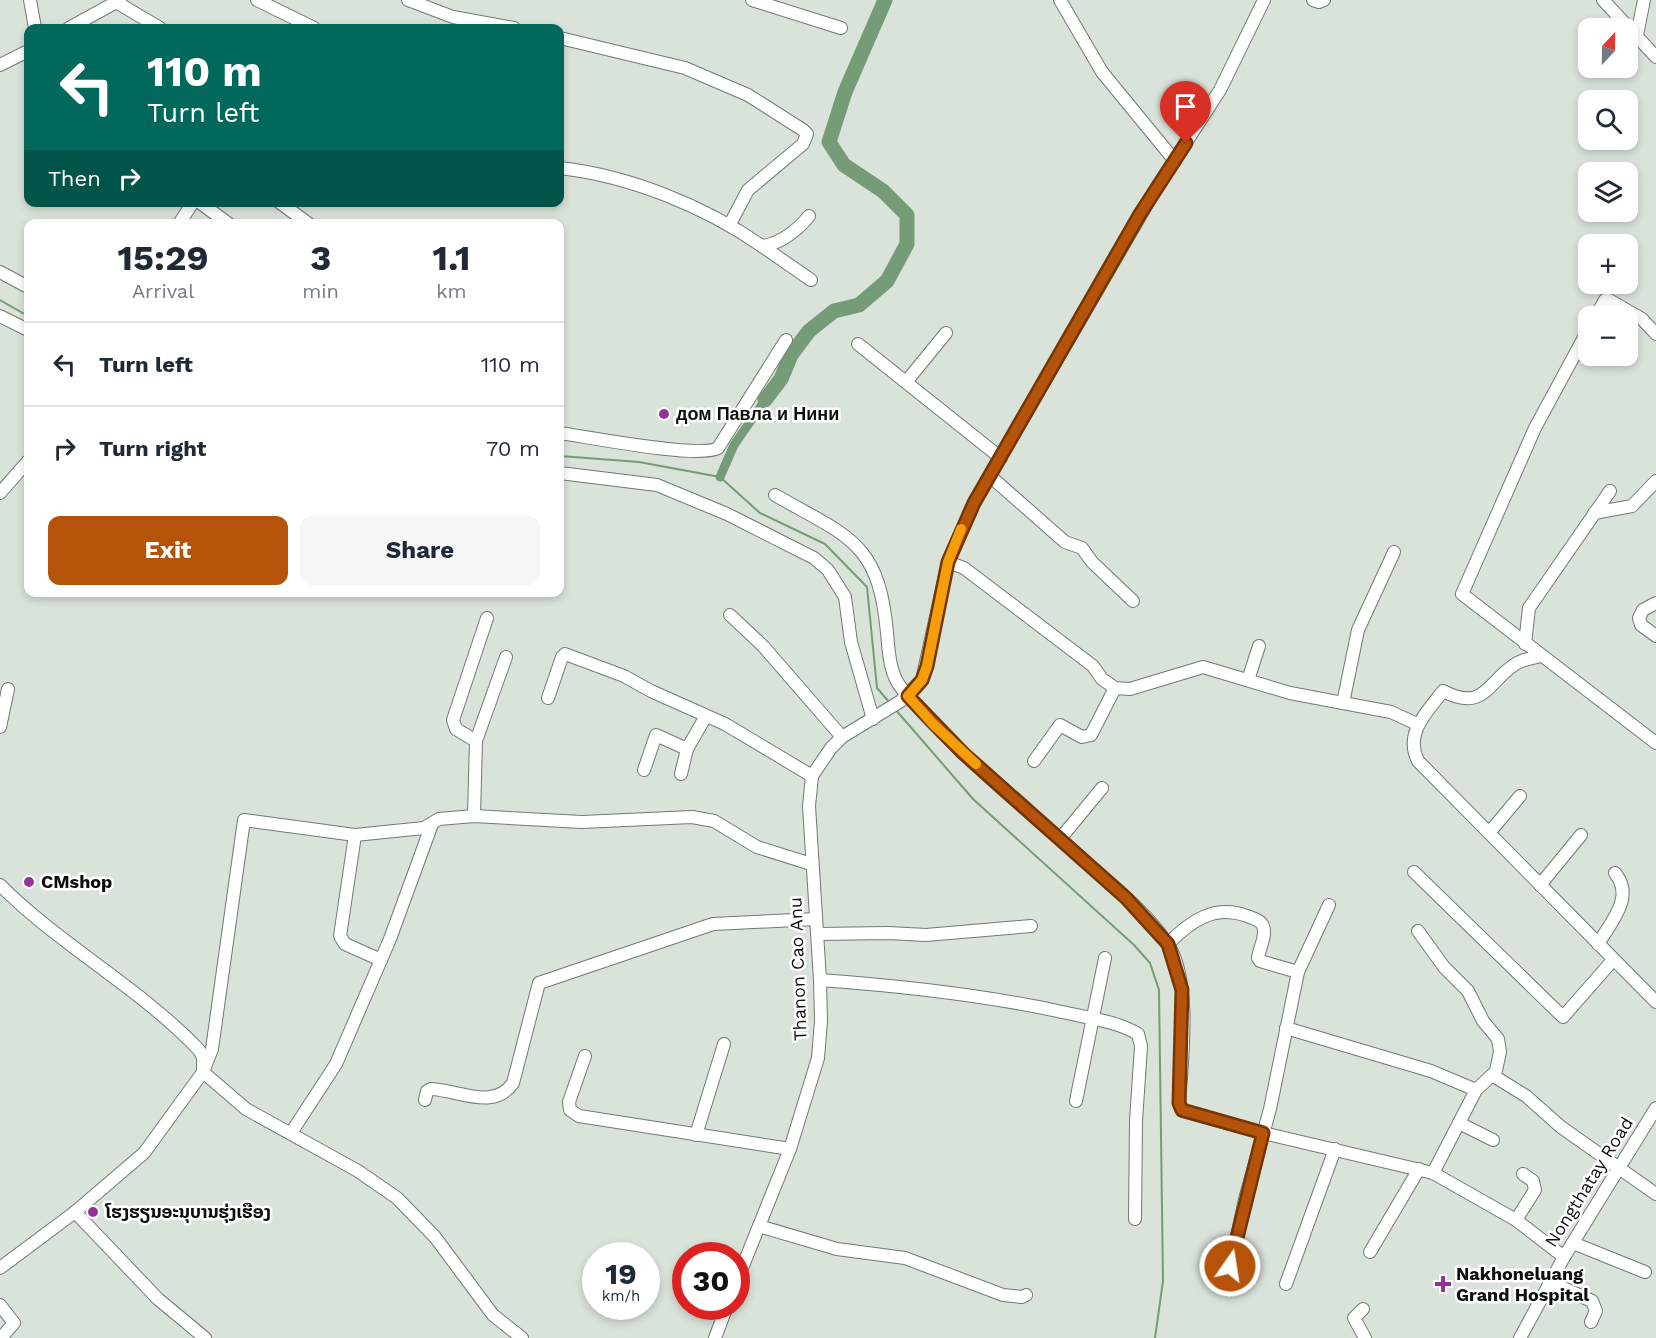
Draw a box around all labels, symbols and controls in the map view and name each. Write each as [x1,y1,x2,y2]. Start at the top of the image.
north arrow [1578,18,1638,78]
map controls [1578,18,1638,366]
text: 110 m [147,47,262,96]
icon: left [48,48,126,126]
pin [1160,81,1211,143]
icon: arrive [1169,90,1202,123]
button: search [1578,90,1638,150]
text: Turn left [147,97,259,129]
icon: right [113,162,146,195]
button: layers [1578,162,1638,222]
text: Then [48,166,101,191]
button: + [1578,234,1638,294]
text: 15:29 [118,237,209,279]
text: 3 [310,237,331,279]
text: 1.1 [433,237,470,279]
text: Arrival [132,279,194,303]
text: min [302,279,339,303]
text: km [436,279,467,303]
button: − [1578,306,1638,366]
icon: left [48,348,81,381]
text: Turn left [99,352,193,377]
text: 110 m [481,352,540,377]
place label: дом Павла и Нини [676,403,839,424]
marker: дом Павла и Нини [657,407,671,421]
icon: right [48,432,81,465]
text: Turn right [99,436,206,461]
text: 70 m [486,436,540,461]
button: Exit [48,516,288,585]
button: Share [300,516,540,585]
place label: CMshop [41,871,112,892]
marker: CMshop [22,875,36,889]
street label: Thanon Cao Anu [784,897,811,1041]
street label: Nongthatay Road [1540,1113,1637,1251]
place label: ໂຮງຮຽນອະນຸບານຮຸ່ງເຮືອງ [104,1201,271,1223]
marker: ໂຮງຮຽນອະນຸບານຮຸ່ງເຮືອງ [86,1205,100,1219]
position arrow [1198,1234,1262,1298]
speed limit sign: 30 [672,1242,750,1320]
text: 19 [605,1256,637,1291]
place label: Nakhoneluang Grand Hospital [1456,1263,1589,1305]
marker: Nakhoneluang Grand Hospital [1434,1275,1452,1293]
text: km/h [602,1287,640,1305]

